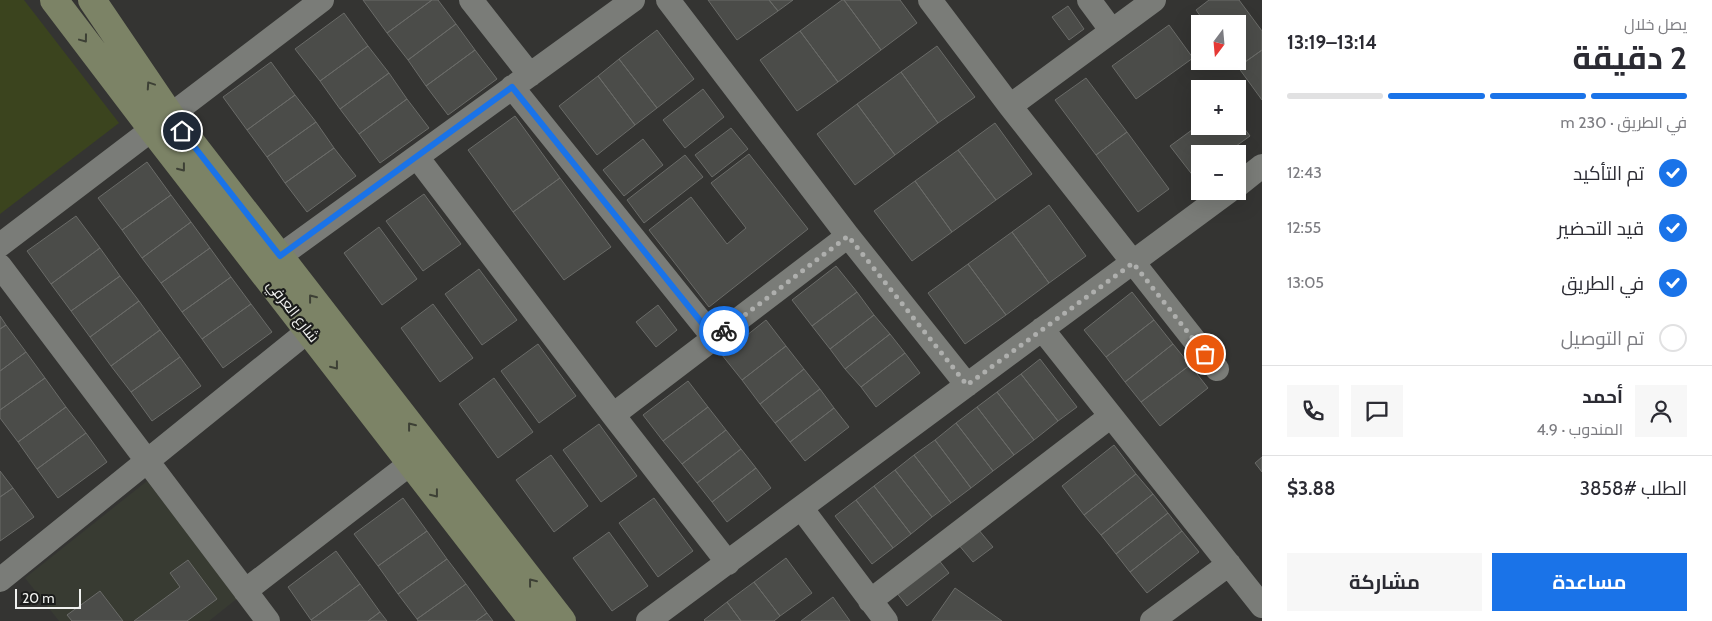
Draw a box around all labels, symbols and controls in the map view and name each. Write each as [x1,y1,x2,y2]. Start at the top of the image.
north arrow [1191,15,1246,70]
map controls [1191,15,1246,200]
text: يصل خلال [1624,15,1687,34]
text: 13:14–13:19 [1287,31,1377,54]
one-way arrow [78,33,86,42]
text: 2 دقيقة [1572,38,1687,77]
button: + [1191,80,1246,135]
one-way arrow [147,81,156,91]
pin [161,110,203,152]
text: في الطريق · 230 m [1560,113,1687,132]
icon: home [168,117,196,145]
button: − [1191,145,1246,200]
icon: check [1659,159,1687,187]
one-way arrow [176,162,185,172]
text: تم التأكيد [1573,162,1644,185]
text: 12:43 [1287,163,1322,182]
icon: check [1659,214,1687,242]
text: قيد التحضير [1558,217,1644,240]
text: 12:55 [1287,218,1321,237]
icon: check [1659,269,1687,297]
text: في الطريق [1561,272,1644,295]
text: 13:05 [1287,273,1324,292]
street label: شارع العرفي [261,276,323,348]
one-way arrow [309,294,318,304]
courier [699,306,749,356]
icon: bike [710,317,738,345]
text: تم التوصيل [1561,327,1644,350]
pin [1184,333,1226,375]
icon: bag [1191,340,1219,368]
one-way arrow [330,360,338,369]
button: phone [1287,385,1339,437]
button: chat [1351,385,1403,437]
text: أحمد [1582,385,1623,408]
button: person [1635,385,1687,437]
text: المندوب · 4.9 [1536,420,1623,439]
one-way arrow [409,423,417,432]
text: $3.88 [1287,477,1335,500]
text: الطلب #3858 [1580,477,1687,500]
one-way arrow [429,488,437,497]
button: مشاركة [1287,553,1482,611]
button: مساعدة [1492,553,1687,611]
one-way arrow [529,579,538,588]
scale bar [15,586,81,609]
text: 20 m [22,589,55,607]

